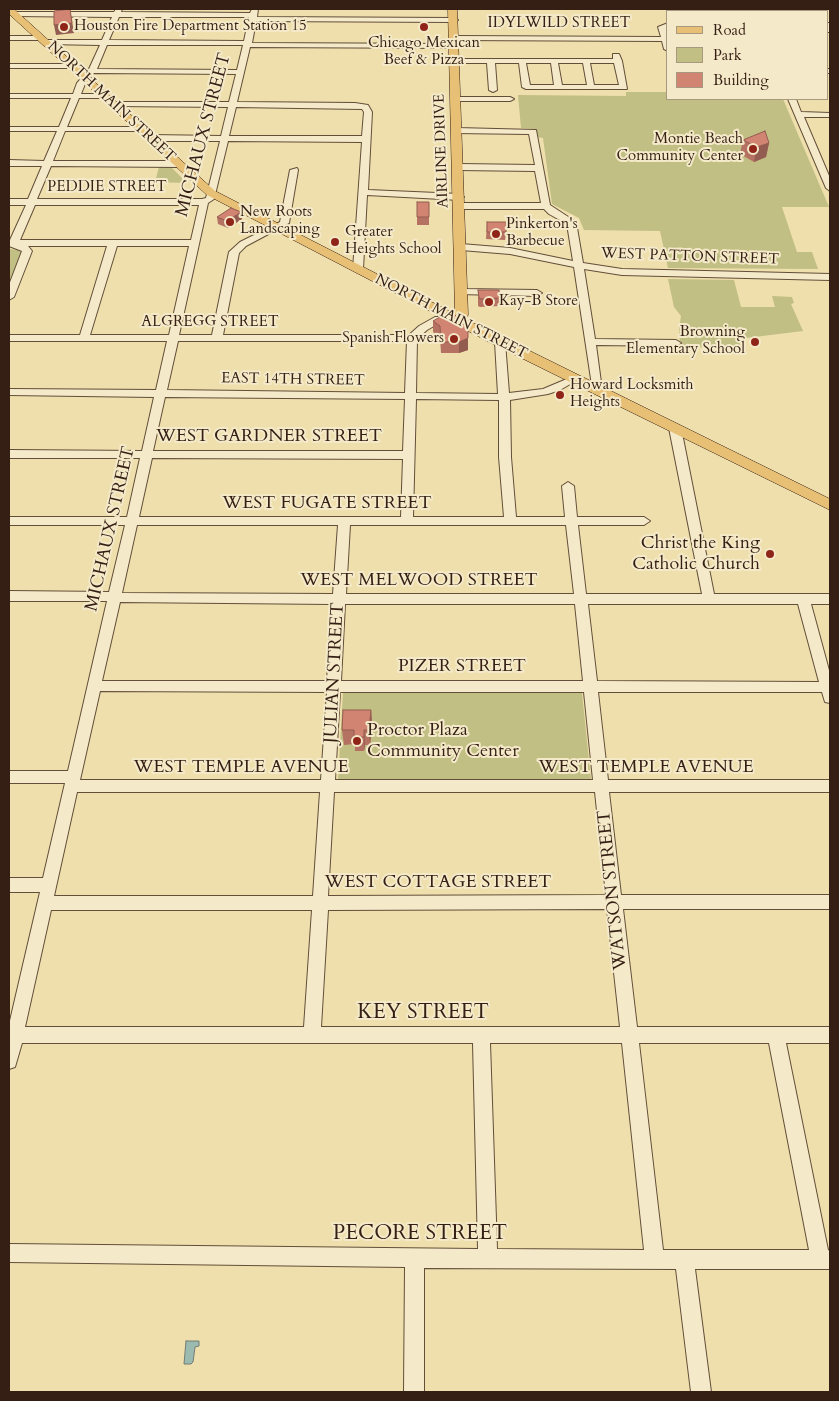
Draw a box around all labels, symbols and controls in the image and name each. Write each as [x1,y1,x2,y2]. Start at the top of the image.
legend [666,10,829,100]
street label: IDYLWILD STREET [488,15,630,33]
place label: Houston Fire Department Station 15 [74,18,307,36]
text: Road [713,20,746,40]
marker: Houston Fire Department Station 15 [58,21,70,33]
marker: Chicago Mexican Beef & Pizza [418,21,430,33]
place label: Chicago Mexican Beef & Pizza [368,35,480,70]
street label: NORTH MAIN STREET [43,38,179,166]
text: Park [713,45,742,65]
street label: MICHAUX STREET [172,51,236,219]
text: Building [713,70,769,90]
street label: AIRLINE DRIVE [431,94,453,208]
place label: Montie Beach Community Center [617,131,743,166]
marker: Montie Beach Community Center [747,143,759,155]
street label: PEDDIE STREET [47,179,167,197]
place label: New Roots Landscaping [240,204,320,239]
marker: New Roots Landscaping [224,216,236,228]
place label: Pinkerton's Barbecue [506,216,578,251]
place label: Greater Heights School [345,224,442,259]
marker: Pinkerton's Barbecue [490,228,502,240]
marker: Greater Heights School [329,236,341,248]
street label: WEST PATTON STREET [601,245,779,269]
street label: NORTH MAIN STREET [372,271,530,363]
place label: Kay-B Store [499,293,578,311]
marker: Kay-B Store [483,296,495,308]
street label: ALGREGG STREET [141,314,279,332]
place label: Browning Elementary School [626,324,745,359]
place label: Spanish Flowers [342,330,444,348]
marker: Spanish Flowers [448,333,460,345]
marker: Browning Elementary School [749,336,761,348]
street label: EAST 14TH STREET [221,370,365,390]
place label: Howard Locksmith Heights [570,377,694,412]
marker: Howard Locksmith Heights [554,389,566,401]
street label: WEST GARDNER STREET [156,426,382,448]
street label: MICHAUX STREET [82,444,140,614]
street label: WEST FUGATE STREET [222,493,432,515]
place label: Christ the King Catholic Church [632,533,760,576]
marker: Christ the King Catholic Church [764,548,776,560]
street label: WEST MELWOOD STREET [300,570,538,592]
street label: JULIAN STREET [321,602,349,744]
street label: PIZER STREET [398,656,526,678]
place label: Proctor Plaza Community Center [367,720,519,762]
marker: Proctor Plaza Community Center [351,735,363,747]
street label: WEST TEMPLE AVENUE [133,757,349,779]
street label: WEST TEMPLE AVENUE [538,757,754,779]
street label: WATSON STREET [594,809,632,971]
street label: WEST COTTAGE STREET [325,872,551,894]
street label: KEY STREET [357,1000,489,1026]
street label: PECORE STREET [333,1221,507,1247]

